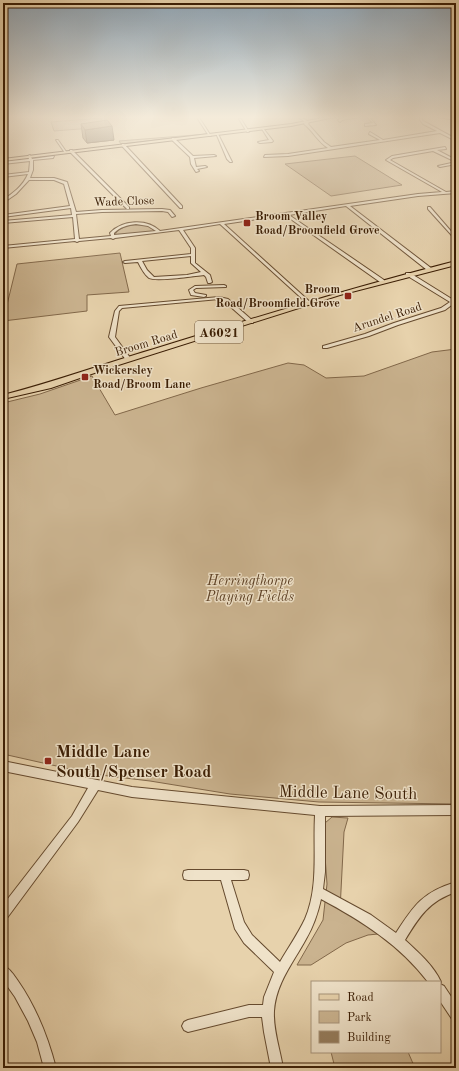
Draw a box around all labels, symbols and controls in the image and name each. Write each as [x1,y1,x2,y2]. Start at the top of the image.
street label: Wade Close [93,195,155,209]
place label: Broom Valley Road/Broomfield Grove [255,211,380,237]
marker: Broom Valley Road/Broomfield Grove [242,218,252,228]
place label: Broom Road/Broomfield Grove [215,284,340,310]
marker: Broom Road/Broomfield Grove [343,291,353,301]
street label: Arundel Road [351,301,423,335]
road number: A6021 [195,321,243,343]
street label: Broom Road [114,329,179,359]
place label: Wickersley Road/Broom Lane [93,365,191,391]
marker: Wickersley Road/Broom Lane [80,372,90,382]
park label: Herringthorpe Playing Fields [205,574,294,605]
place label: Middle Lane South/Spenser Road [56,744,211,781]
marker: Middle Lane South/Spenser Road [43,756,53,766]
street label: Middle Lane South [279,784,417,803]
legend [311,981,441,1053]
text: Road [347,992,374,1004]
text: Park [347,1012,372,1024]
text: Building [347,1032,391,1044]

